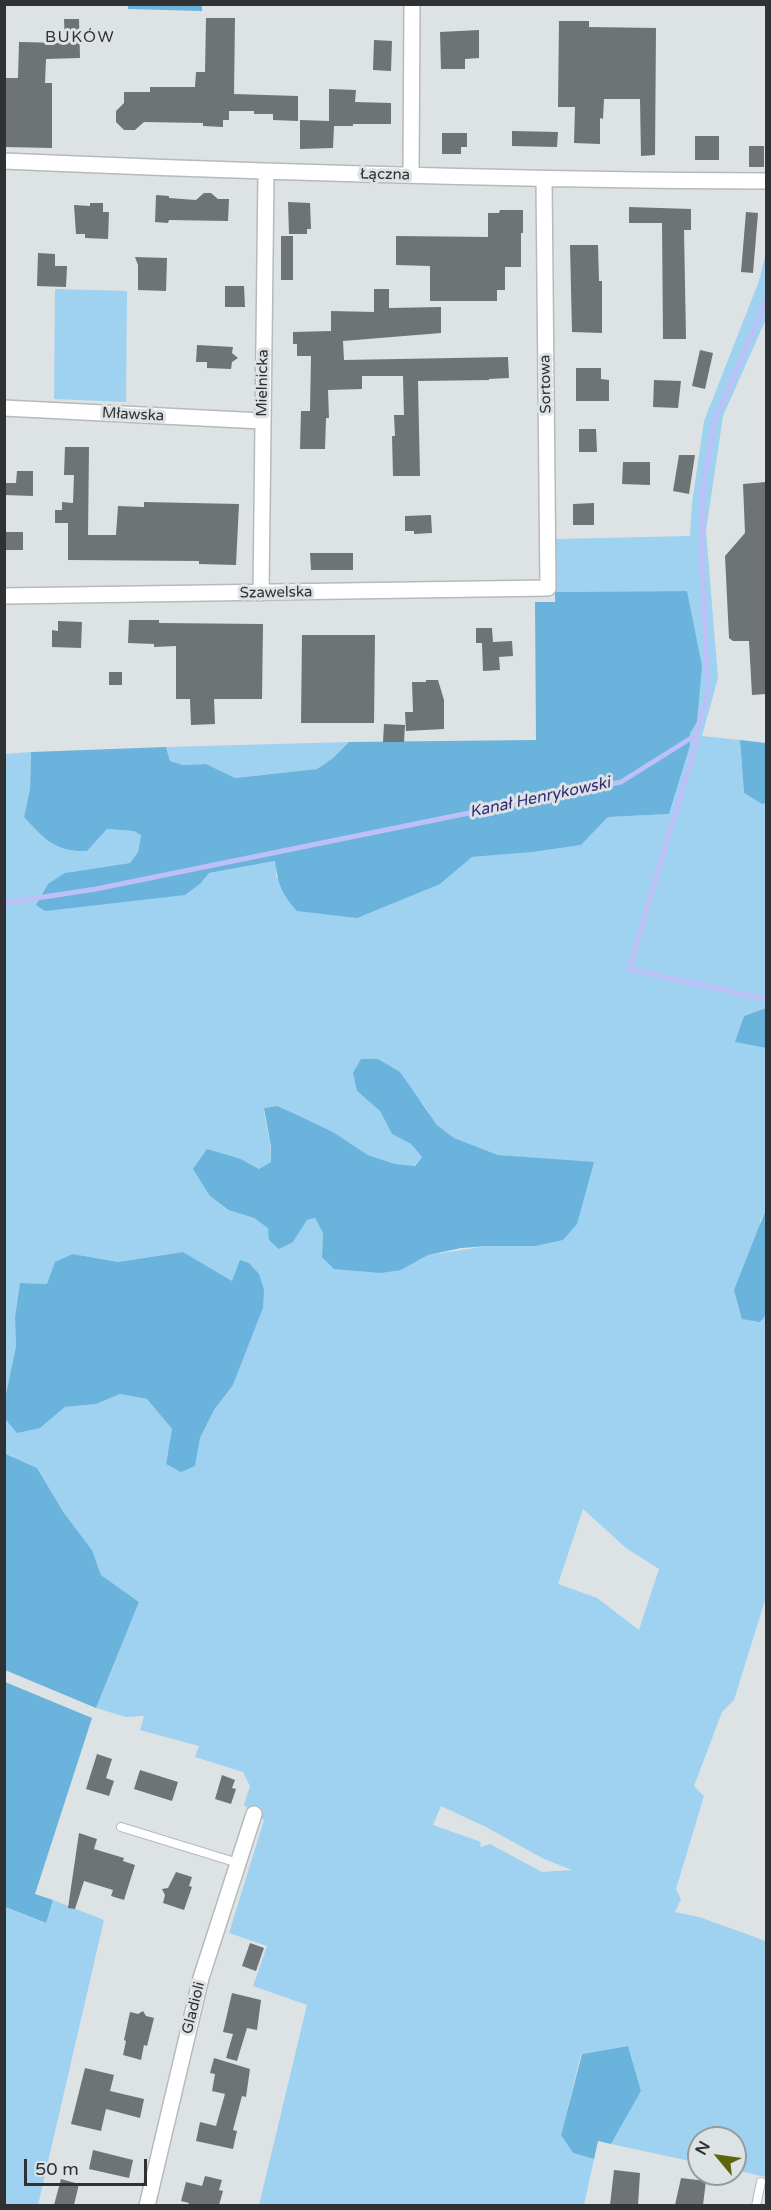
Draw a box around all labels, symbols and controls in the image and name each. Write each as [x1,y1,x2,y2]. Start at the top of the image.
district label: BUKÓW [45,28,115,48]
street label: Łączna [360,166,410,184]
street label: Mielnicka [253,349,273,417]
street label: Sortowa [536,354,556,414]
street label: Mławska [101,404,165,426]
street label: Szawelska [240,583,312,603]
water label: Kanał Henrykowski [468,774,612,822]
street label: Gladioli [179,1980,209,2036]
north arrow [687,2126,747,2186]
text: N [691,2138,715,2159]
scale bar [27,2147,150,2185]
text: 50 m [35,2158,79,2180]

